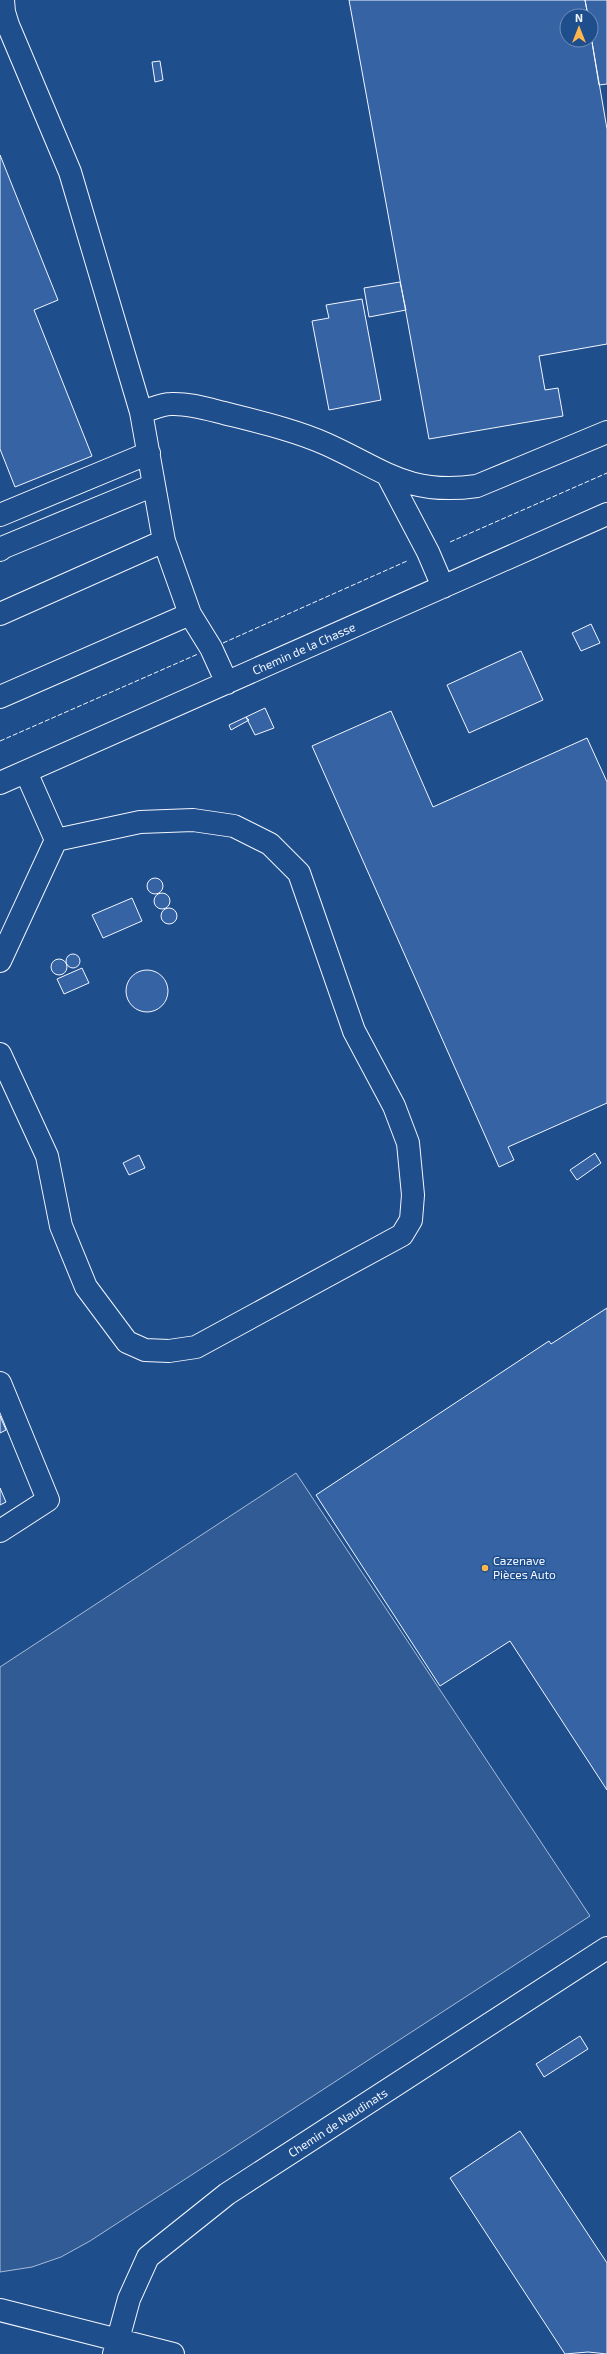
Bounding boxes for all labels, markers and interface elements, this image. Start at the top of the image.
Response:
north arrow [559,8,599,48]
text: N [575,11,583,24]
street label: Chemin de la Chasse [250,619,357,677]
place label: Cazenave Pièces Auto [493,1553,556,1581]
marker: Cazenave Pièces Auto [480,1563,490,1573]
street label: Chemin de Naudinats [285,2085,390,2159]

